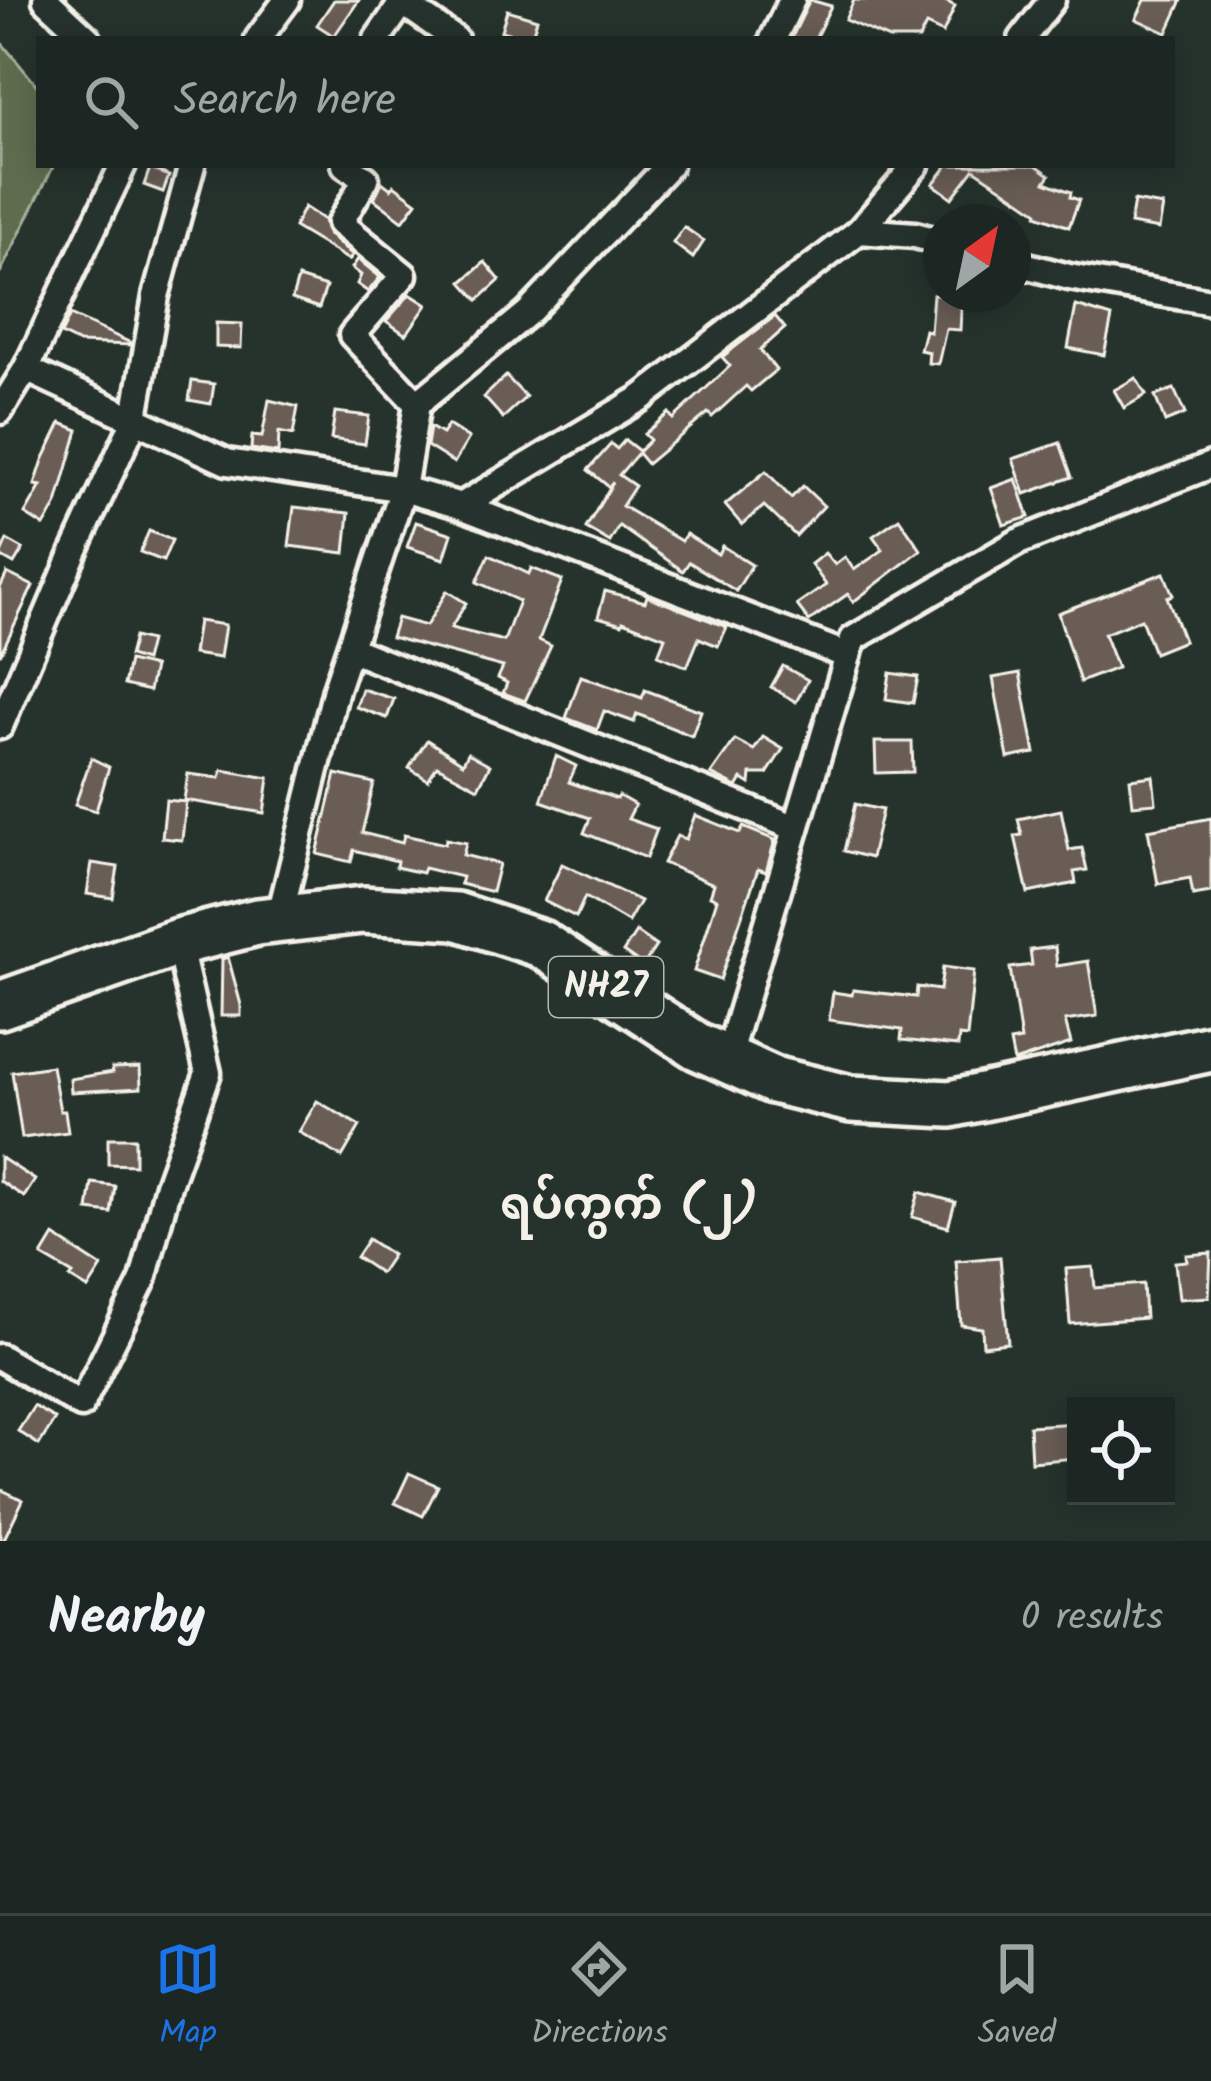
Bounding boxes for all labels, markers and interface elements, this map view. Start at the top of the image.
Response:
search box [36,36,1175,168]
text: Search here [174,66,396,138]
icon: search [78,69,144,135]
north arrow [923,204,1031,312]
road number: NH27 [549,957,663,1017]
district label: ရပ်ကွက် (၂) [500,1171,758,1243]
map controls [1067,1397,1175,1505]
button: locate [1067,1397,1175,1505]
text: Nearby [48,1579,205,1660]
text: 0 results [1021,1588,1163,1650]
tab: Map [155,1936,221,2061]
tab: Directions [531,1936,668,2061]
tab: Saved [978,1936,1056,2061]

